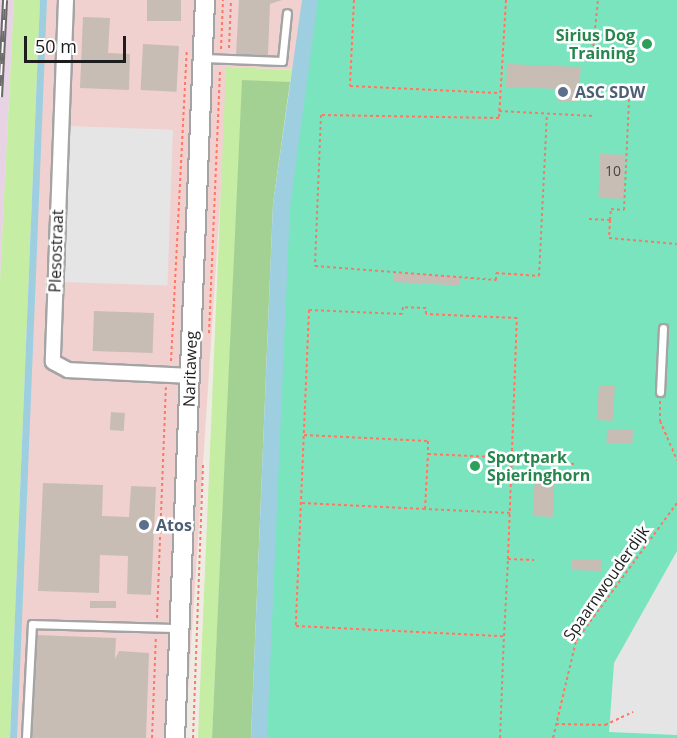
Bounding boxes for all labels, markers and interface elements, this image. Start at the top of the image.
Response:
scale bar [27,24,129,62]
place label: Sirius Dog Training [556,25,635,63]
text: 50 m [35,34,77,58]
marker: Sirius Dog Training [640,37,654,51]
place label: ASC SDW [575,82,645,102]
marker: ASC SDW [556,85,570,99]
house number: 10 [605,163,621,179]
street label: Plesostraat [45,209,67,293]
street label: Naritaweg [179,331,201,407]
place label: Sportpark Spieringhorn [487,447,590,485]
marker: Sportpark Spieringhorn [468,459,482,473]
place label: Atos [156,515,192,535]
marker: Atos [137,518,151,532]
street label: Spaarnwouderdijk [559,522,653,644]

